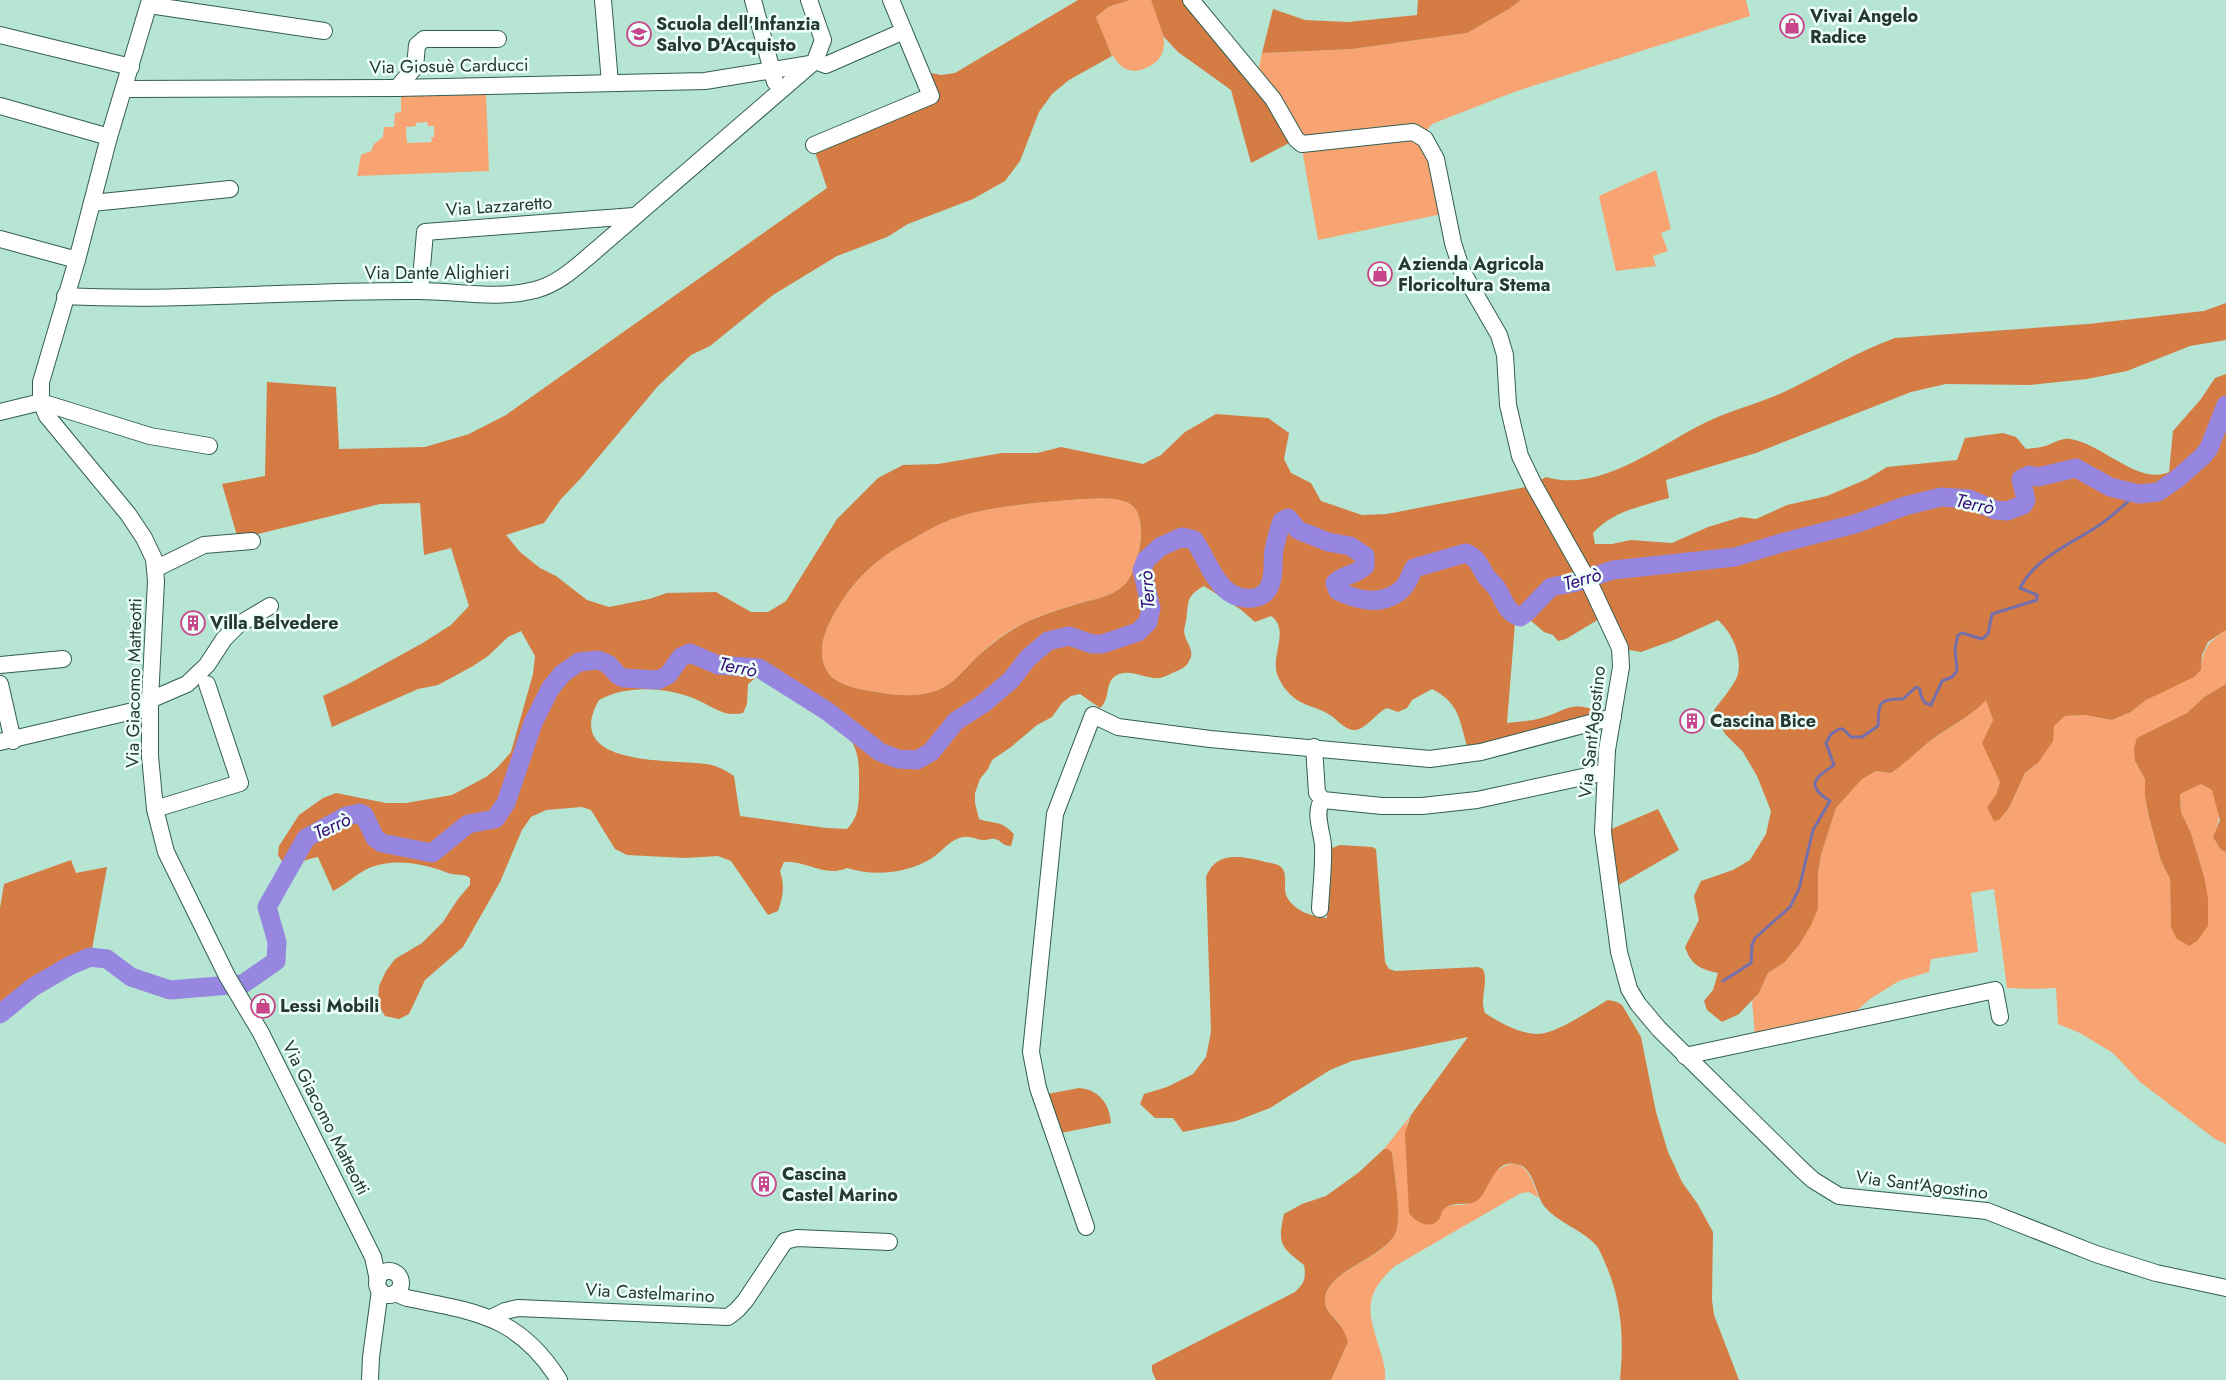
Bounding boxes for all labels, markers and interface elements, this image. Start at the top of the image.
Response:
place label: Vivai Angelo Radice [1809,3,1918,50]
place label: Scuola dell'Infanzia Salvo D'Acquisto [656,11,820,58]
shop icon: Vivai Angelo Radice [1779,13,1805,39]
school or university icon: Scuola dell'Infanzia Salvo D'Acquisto [626,21,652,47]
street label: Via Giosuè Carducci [369,52,529,80]
street label: Via Lazzaretto [445,189,553,223]
place label: Azienda Agricola Floricoltura Stema [1397,251,1551,298]
street label: Via Dante Alighieri [364,260,510,286]
shop icon: Azienda Agricola Floricoltura Stema [1367,261,1393,287]
water label: Terrò [1953,487,1997,521]
water label: Terrò [1560,561,1604,597]
water label: Terrò [1132,570,1162,610]
street label: Via Giacomo Matteotti [120,598,148,768]
building icon: Villa Belvedere [180,610,206,636]
place label: Villa Belvedere [209,610,339,636]
water label: Terrò [716,650,760,684]
street label: Via Sant'Agostino [1572,664,1612,799]
building icon: Cascina Bice [1679,708,1705,734]
place label: Cascina Bice [1710,708,1816,734]
water label: Terrò [309,806,355,846]
shop icon: Lessi Mobili [250,993,276,1019]
place label: Lessi Mobili [280,993,379,1019]
street label: Via Giacomo Matteotti [276,1036,376,1200]
place label: Cascina Castel Marino [782,1161,898,1208]
street label: Via Sant'Agostino [1854,1164,1990,1206]
building icon: Cascina Castel Marino [751,1171,777,1197]
street label: Via Castelmarino [585,1277,715,1309]

